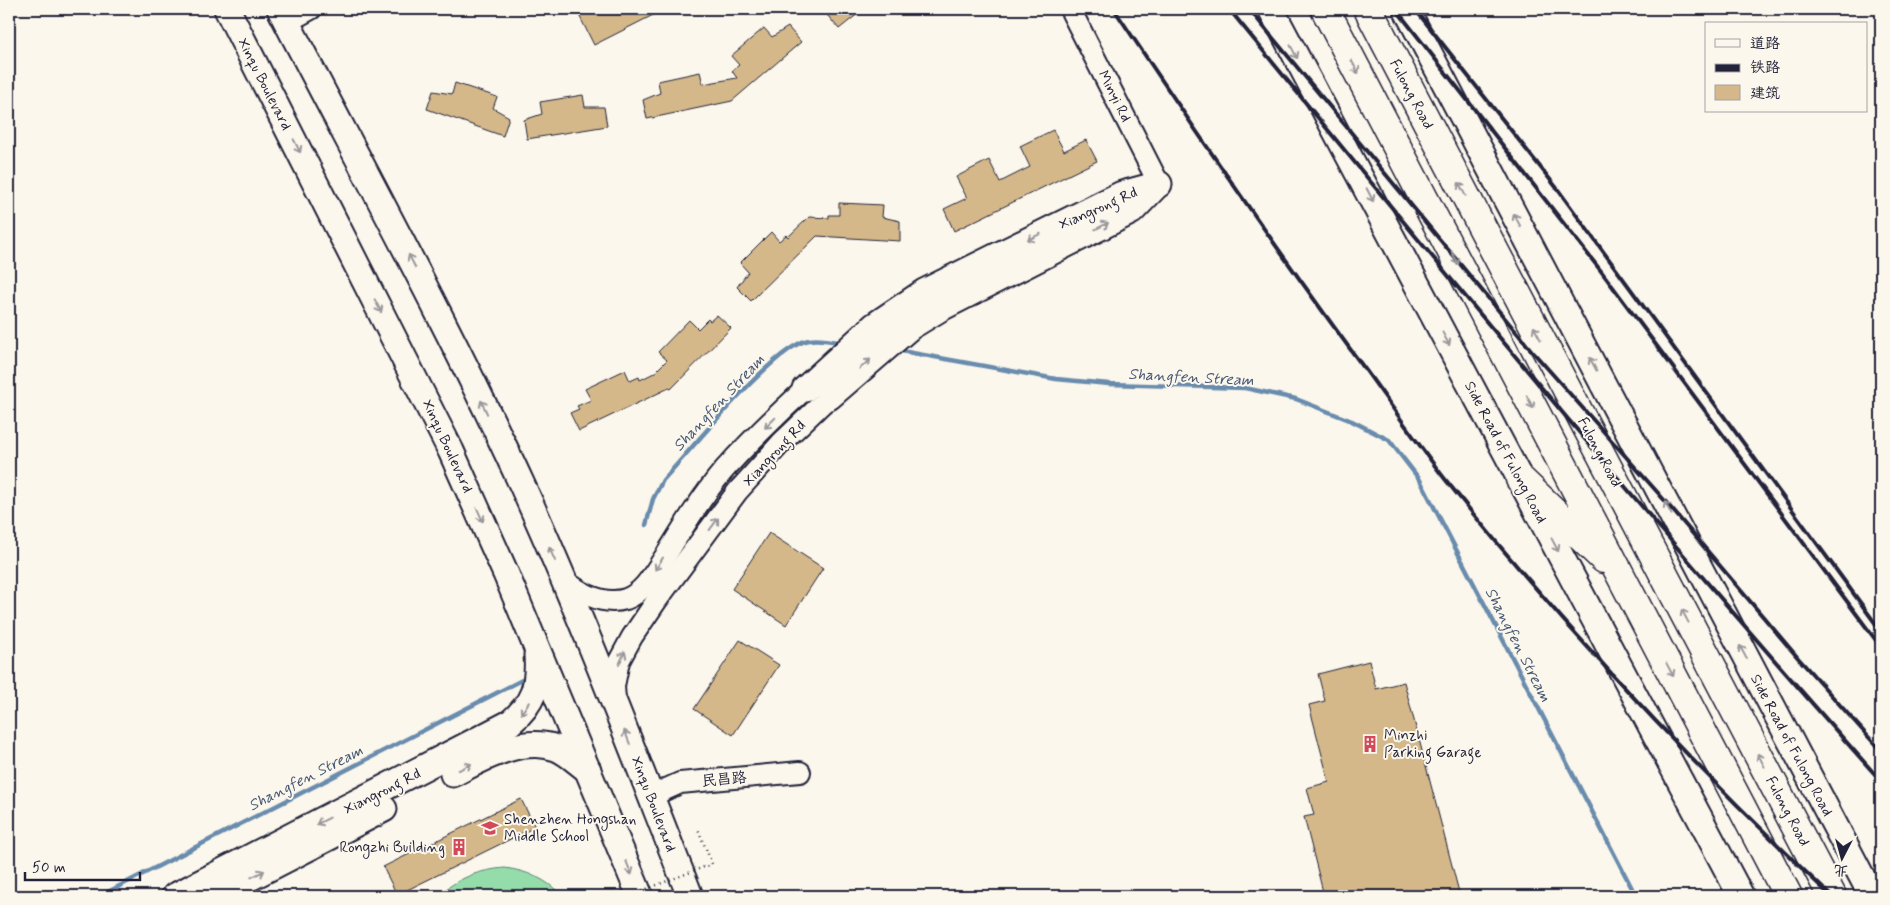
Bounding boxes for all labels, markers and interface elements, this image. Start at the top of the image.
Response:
legend [1705,22,1868,112]
text: 道路 [1750,34,1780,54]
street label: Xinqu Boulevard [232,35,296,134]
one-way arrow [1289,44,1299,59]
street label: Fulong Road [1384,56,1438,133]
text: 铁路 [1750,58,1780,78]
one-way arrow [1350,60,1360,75]
street label: Minyi Rd [1093,67,1136,126]
text: 建筑 [1750,84,1780,104]
one-way arrow [292,138,302,153]
one-way arrow [1457,181,1467,196]
street label: Xiangrong Rd [1056,183,1141,236]
one-way arrow [1365,188,1375,203]
one-way arrow [1512,213,1521,228]
one-way arrow [1094,221,1109,230]
one-way arrow [1027,232,1042,242]
one-way arrow [1451,250,1460,265]
one-way arrow [407,254,416,269]
one-way arrow [374,298,383,313]
one-way arrow [1532,325,1542,340]
one-way arrow [1442,331,1451,346]
water label: Shangfen Stream [669,350,770,456]
one-way arrow [1588,356,1598,371]
one-way arrow [858,359,871,370]
water label: Shangfen Stream [1128,364,1255,391]
street label: Side Road of Fulong Road [1458,378,1551,527]
one-way arrow [1526,394,1535,409]
street label: Xinqu Boulevard [417,396,477,496]
one-way arrow [479,400,489,415]
street label: Fulong Road [1572,414,1626,491]
street label: Xiangrong Rd [739,416,811,492]
one-way arrow [764,417,776,429]
one-way arrow [1663,500,1673,515]
one-way arrow [475,507,485,522]
one-way arrow [709,517,719,531]
one-way arrow [1550,537,1560,551]
one-way arrow [547,547,557,562]
one-way arrow [654,557,664,571]
water label: Shangfen Stream [1480,584,1556,706]
one-way arrow [1680,609,1690,624]
one-way arrow [1738,645,1748,659]
one-way arrow [617,650,627,665]
one-way arrow [1665,663,1675,678]
street label: Side Road of Fulong Road [1747,671,1837,819]
one-way arrow [520,701,530,715]
place label: Minzhi Parking Garage [1384,726,1481,764]
one-way arrow [622,730,632,745]
building icon: Minzhi Parking Garage [1360,734,1380,754]
water label: Shangfen Stream [245,740,367,816]
one-way arrow [1756,753,1765,768]
street label: Xinqu Boulevard [626,754,680,855]
one-way arrow [457,762,472,771]
street label: Xiangrong Rd [341,764,425,821]
street label: 民昌路 [701,768,747,792]
street label: Fulong Road [1762,773,1814,849]
place label: Shenzhen Hongshan Middle School [504,810,636,847]
one-way arrow [316,817,331,826]
school or university icon: Shenzhen Hongshan Middle School [480,818,500,838]
north arrow [1818,832,1868,882]
building icon: Rongzhi Building [449,837,469,857]
place label: Rongzhi Building [339,838,445,859]
scale bar [25,850,140,882]
text: 50 m [32,858,66,878]
one-way arrow [625,860,634,875]
text: 北 [1833,860,1849,880]
one-way arrow [251,869,266,879]

